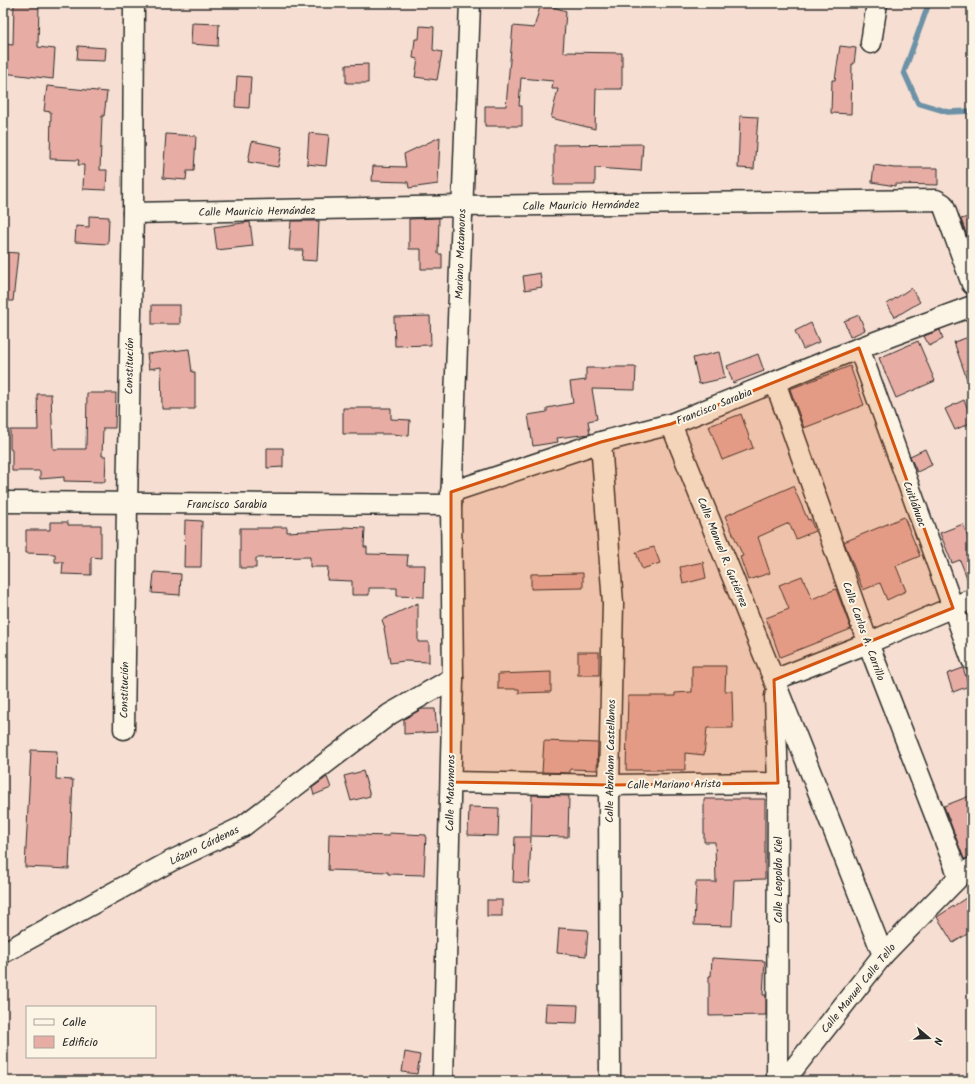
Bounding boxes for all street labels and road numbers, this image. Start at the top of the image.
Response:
street label: Calle Mauricio Hernández [522,196,640,216]
street label: Calle Mauricio Hernández [198,202,316,222]
street label: Mariano Matamoros [450,208,472,300]
street label: Constitución [121,337,139,395]
street label: Francisco Sarabia [674,384,755,430]
street label: Cuitláhuac [897,479,931,530]
street label: Calle Manuel R. Gutiérrez [692,494,753,610]
street label: Francisco Sarabia [187,496,267,514]
street label: Calle Carlos A. Carrillo [837,579,889,683]
street label: Constitución [116,661,134,719]
street label: Calle Abraham Castellanos [601,699,621,823]
street label: Calle Matamoros [441,754,461,832]
street label: Calle Mariano Arista [627,775,721,795]
street label: Lázaro Cárdenas [166,821,243,871]
street label: Calle Leopoldo Kiel [770,836,788,924]
street label: Calle Manuel Calle Tello [817,940,901,1038]

